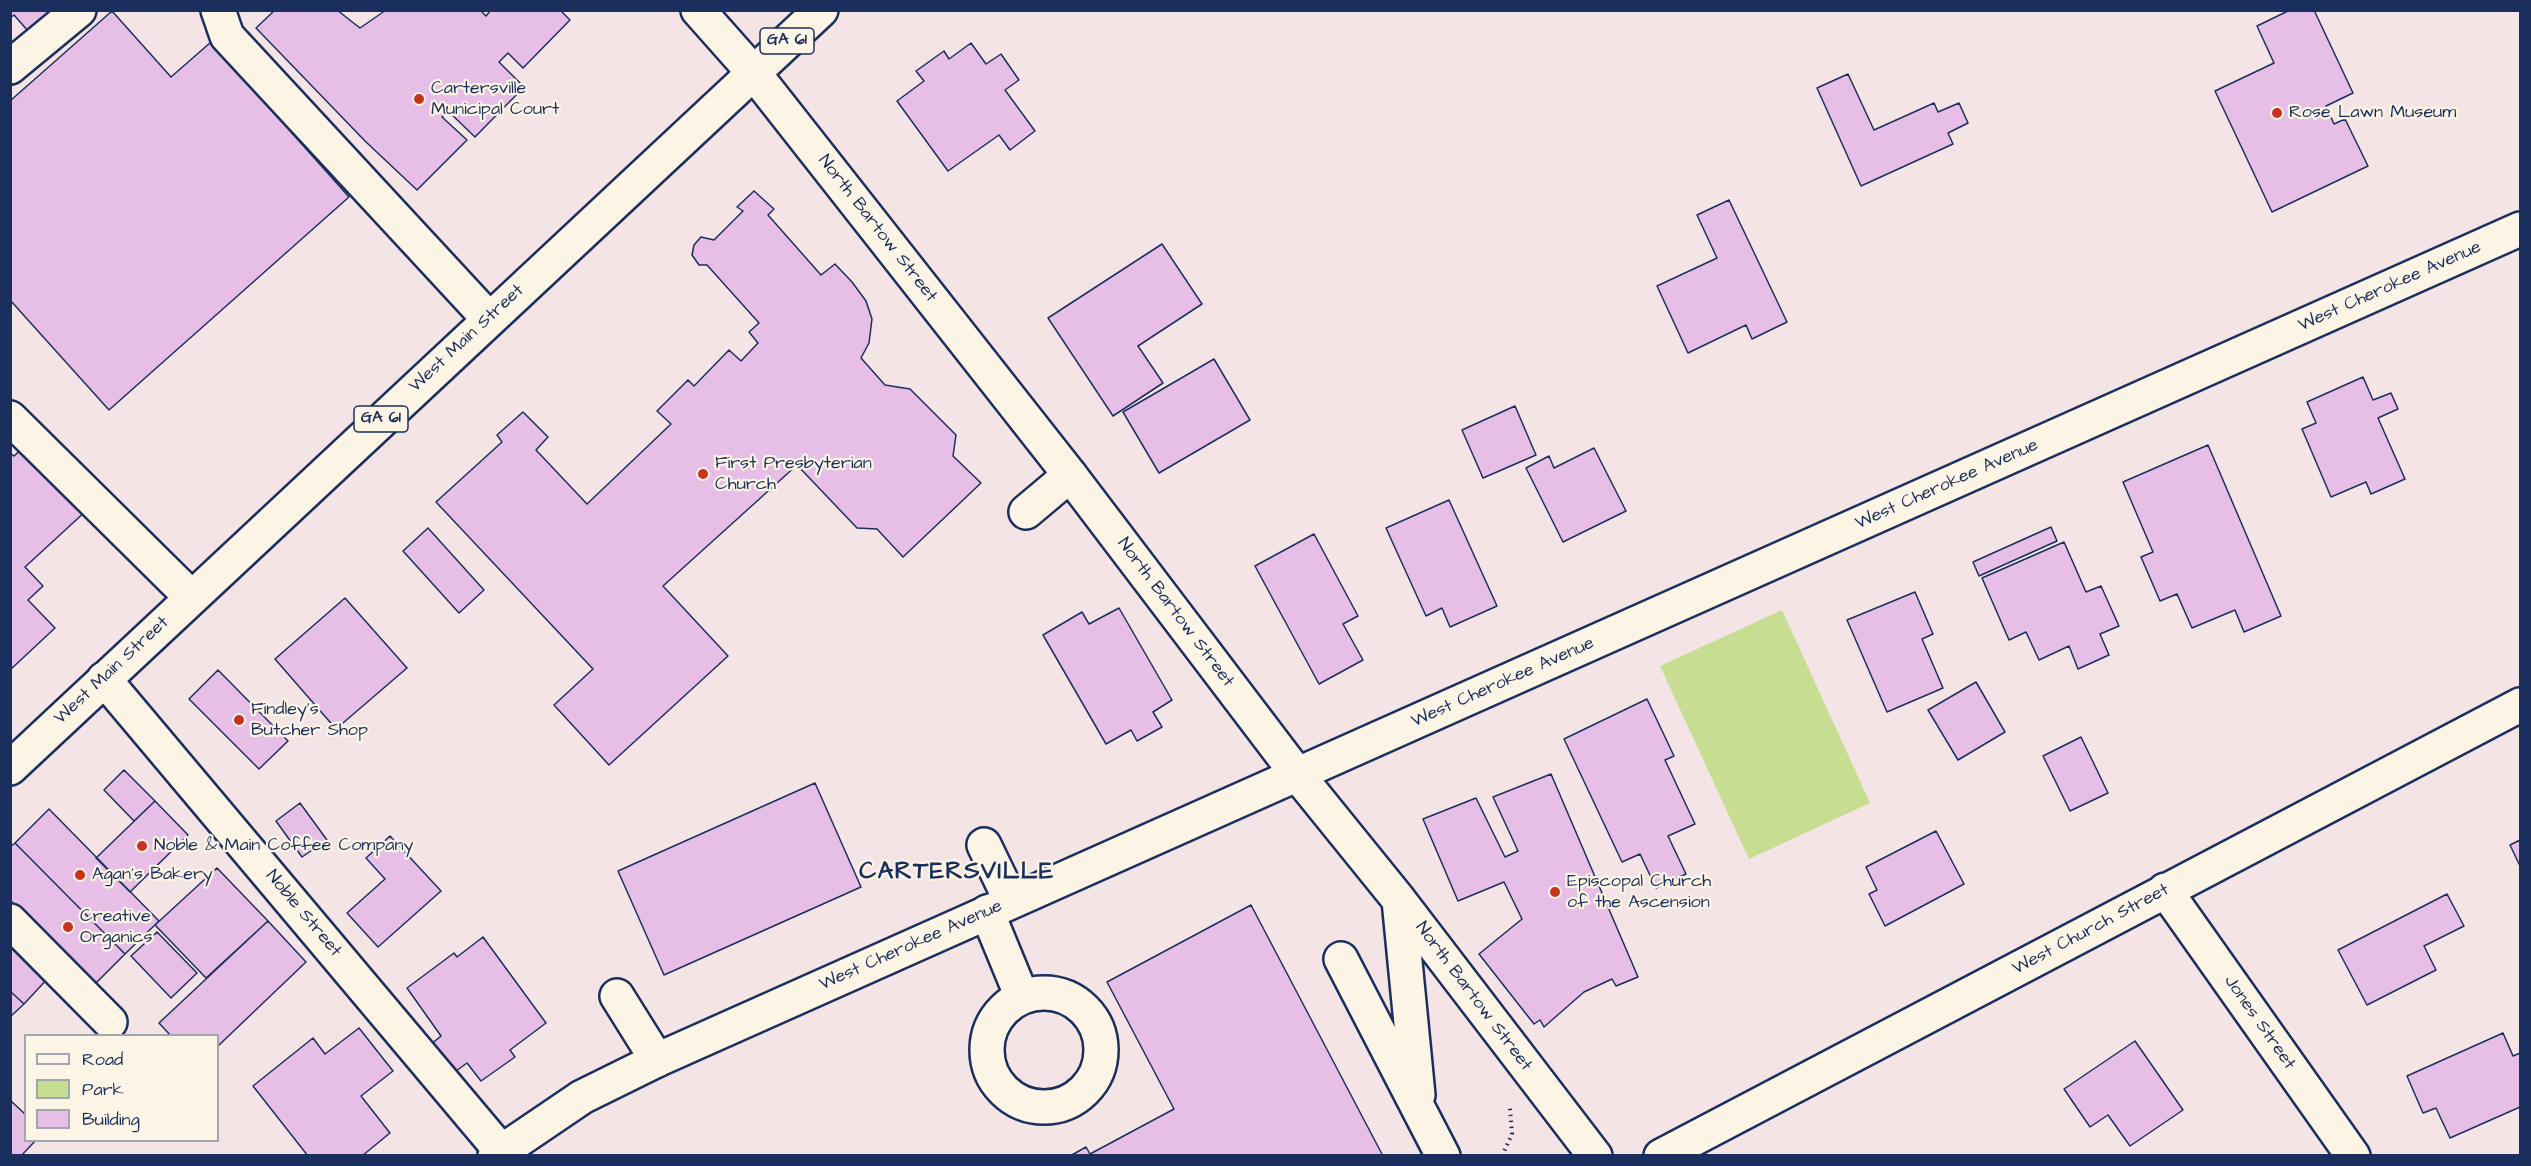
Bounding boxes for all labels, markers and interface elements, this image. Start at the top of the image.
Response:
road number: GA 61 [760,28,814,54]
place label: Cartersville Municipal Court [431,78,559,121]
marker: Cartersville Municipal Court [412,92,426,106]
place label: Rose Lawn Museum [2289,102,2456,124]
marker: Rose Lawn Museum [2270,106,2284,120]
street label: North Bartow Street [813,151,941,307]
street label: West Cherokee Avenue [2295,237,2485,337]
street label: West Main Street [405,280,529,398]
road number: GA 61 [354,406,408,432]
street label: West Cherokee Avenue [1852,435,2042,535]
place label: First Presbyterian Church [715,453,872,496]
marker: First Presbyterian Church [696,467,710,481]
street label: North Bartow Street [1112,534,1238,692]
street label: West Main Street [50,612,174,730]
street label: West Cherokee Avenue [1408,633,1598,733]
place label: Findley's Butcher Shop [251,699,368,742]
marker: Findley's Butcher Shop [232,713,246,727]
place label: Noble & Main Coffee Company [154,835,413,857]
marker: Noble & Main Coffee Company [135,839,149,853]
district label: CARTERSVILLE [859,859,1055,887]
place label: Agan's Bakery [92,864,213,886]
street label: Noble Street [260,866,346,962]
marker: Agan's Bakery [73,868,87,882]
place label: Episcopal Church of the Ascension [1567,871,1711,914]
street label: West Church Street [2009,880,2173,980]
marker: Episcopal Church of the Ascension [1548,885,1562,899]
street label: West Cherokee Avenue [816,896,1006,996]
place label: Creative Organics [80,906,153,948]
street label: North Bartow Street [1410,918,1536,1076]
marker: Creative Organics [61,920,75,934]
street label: Jones Street [2219,972,2299,1074]
legend [24,1034,219,1142]
text: Road [82,1047,123,1072]
text: Park [82,1077,124,1102]
text: Building [82,1107,140,1132]

